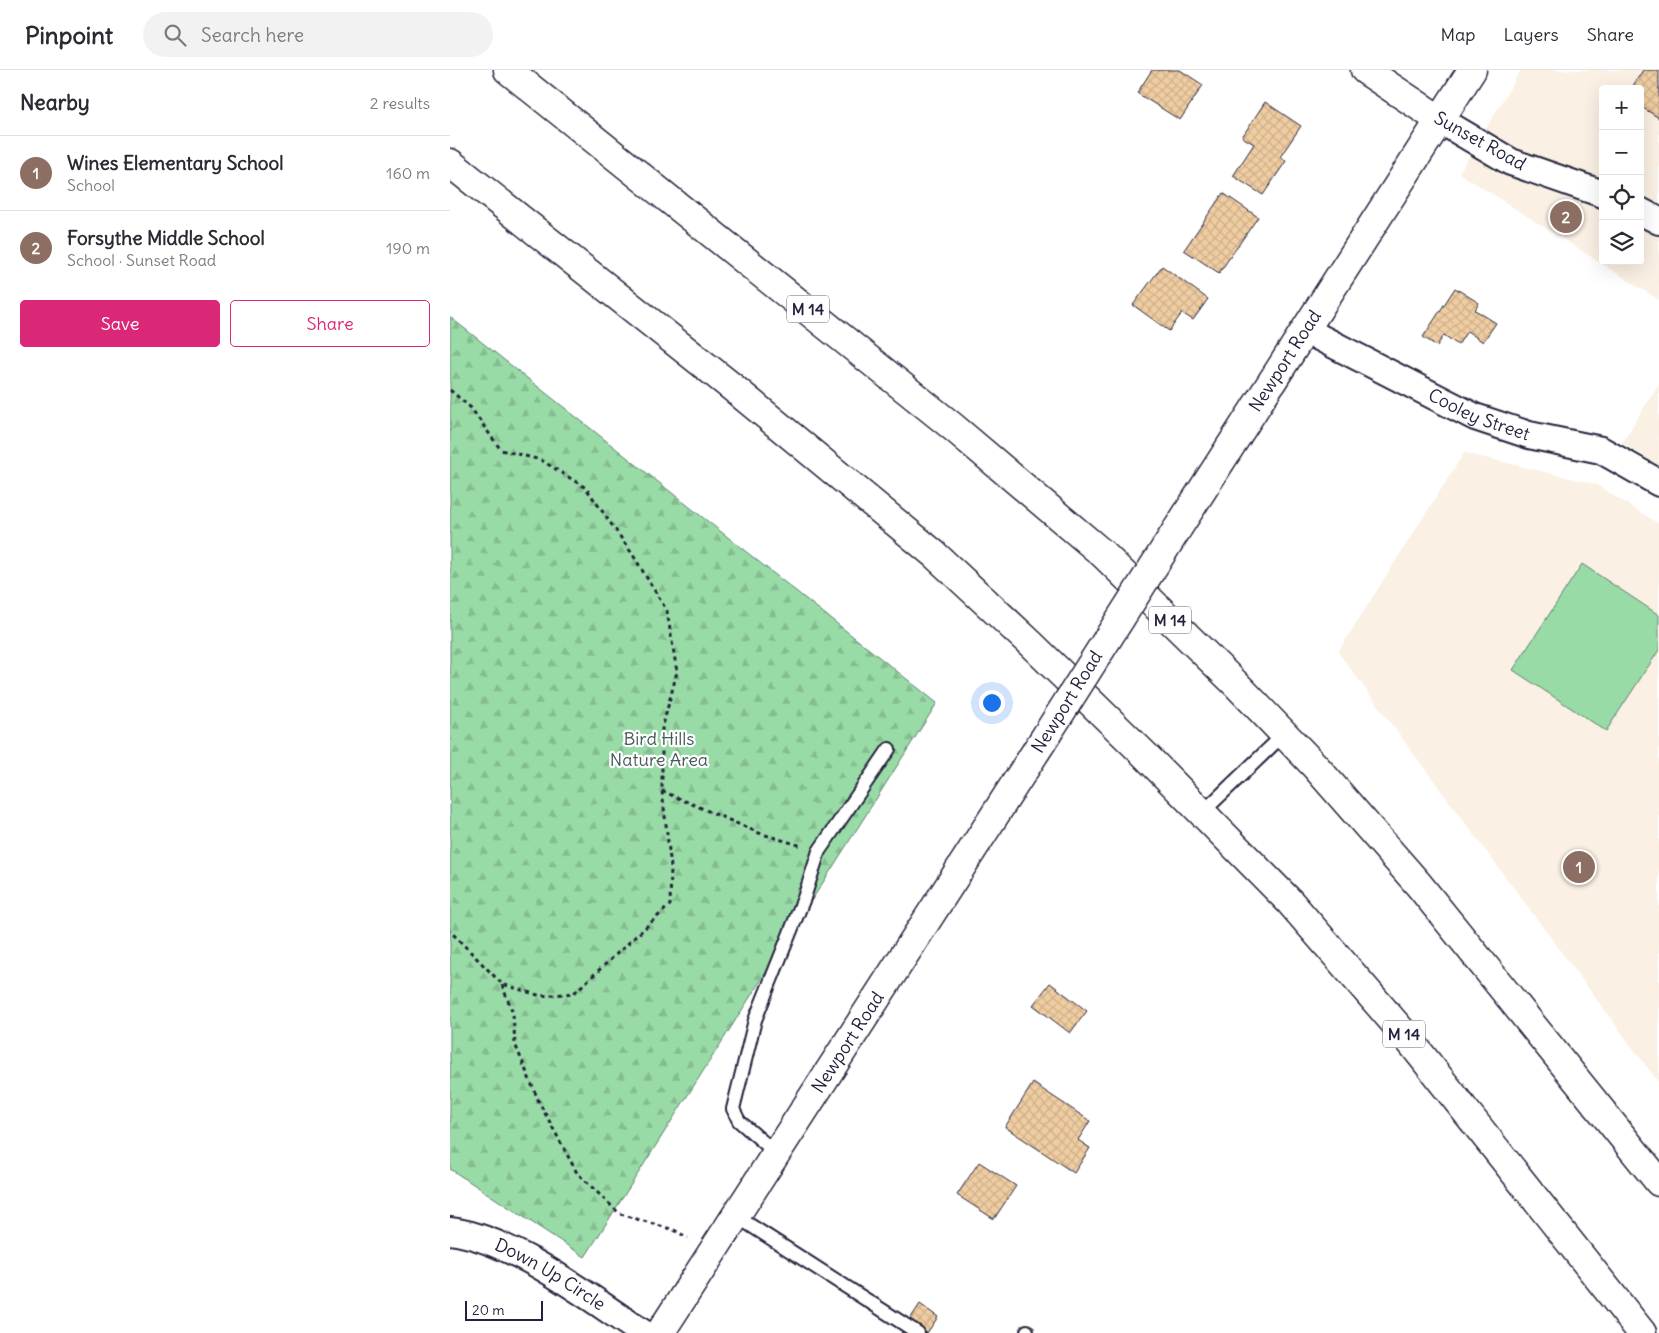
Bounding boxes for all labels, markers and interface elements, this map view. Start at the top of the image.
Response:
search box [143,12,493,57]
text: Pinpoint [25,20,113,50]
icon: search [161,21,189,49]
text: Search here [201,23,304,47]
text: Map [1440,23,1475,46]
text: Layers [1503,23,1559,46]
text: Share [1587,23,1634,46]
map controls [1599,85,1644,265]
button: + [1599,85,1644,130]
text: Nearby [20,89,90,116]
text: 2 results [370,93,430,113]
street label: Sunset Road [1430,106,1531,175]
button: − [1599,130,1644,175]
text: Wines Elementary School [67,151,283,175]
text: 1 [33,163,39,183]
text: 160 m [386,163,430,183]
text: School [67,175,115,195]
button: locate [1599,175,1644,220]
pin: 2 [1550,198,1582,236]
button: layers [1599,220,1644,265]
text: Forsythe Middle School [67,226,265,250]
text: 2 [32,238,40,258]
text: 190 m [386,238,430,258]
text: School · Sunset Road [67,250,216,270]
road number: M 14 [787,295,829,322]
button: Save [20,300,220,347]
button: Share [230,300,430,347]
street label: Newport Road [1244,305,1326,416]
street label: Cooley Street [1424,383,1533,446]
road number: M 14 [1149,606,1191,634]
street label: Newport Road [1026,646,1107,757]
your location [979,690,1005,716]
park label: Bird Hills Nature Area [610,727,708,771]
pin: 1 [1563,848,1595,886]
street label: Newport Road [806,987,889,1097]
road number: M 14 [1383,1021,1425,1048]
street label: Down Up Circle [491,1233,610,1315]
scale bar [465,1298,542,1321]
text: 20 m [472,1301,505,1319]

